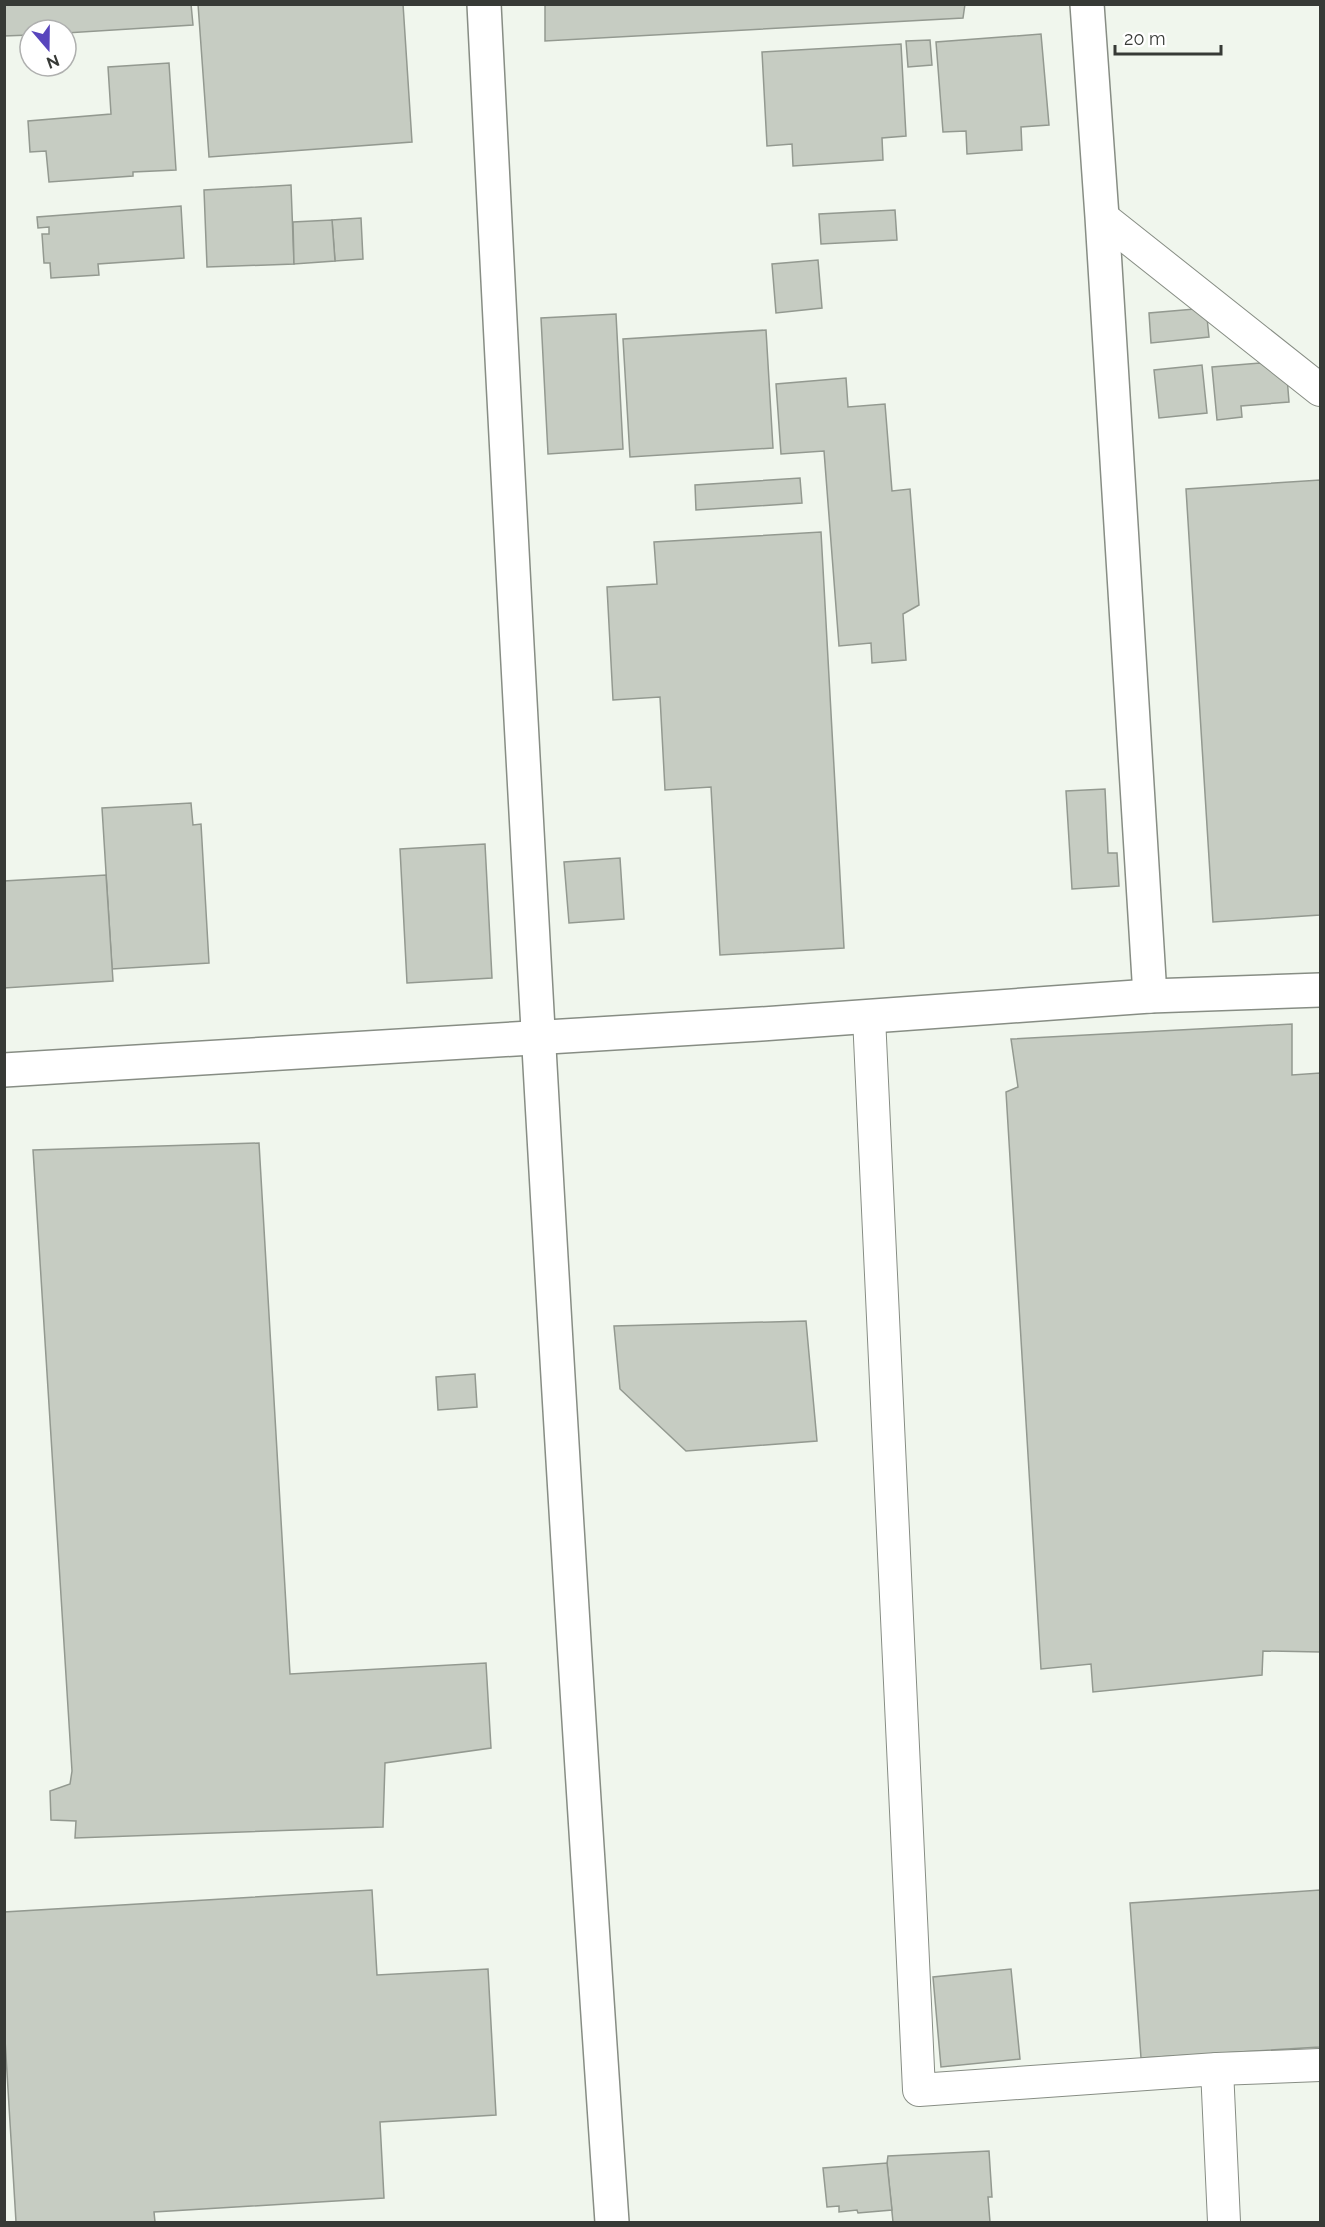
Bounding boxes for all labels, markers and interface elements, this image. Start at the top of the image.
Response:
north arrow [18,18,78,78]
scale bar [1115,18,1222,56]
text: 20 m [1124,28,1166,49]
text: N [44,51,62,73]

